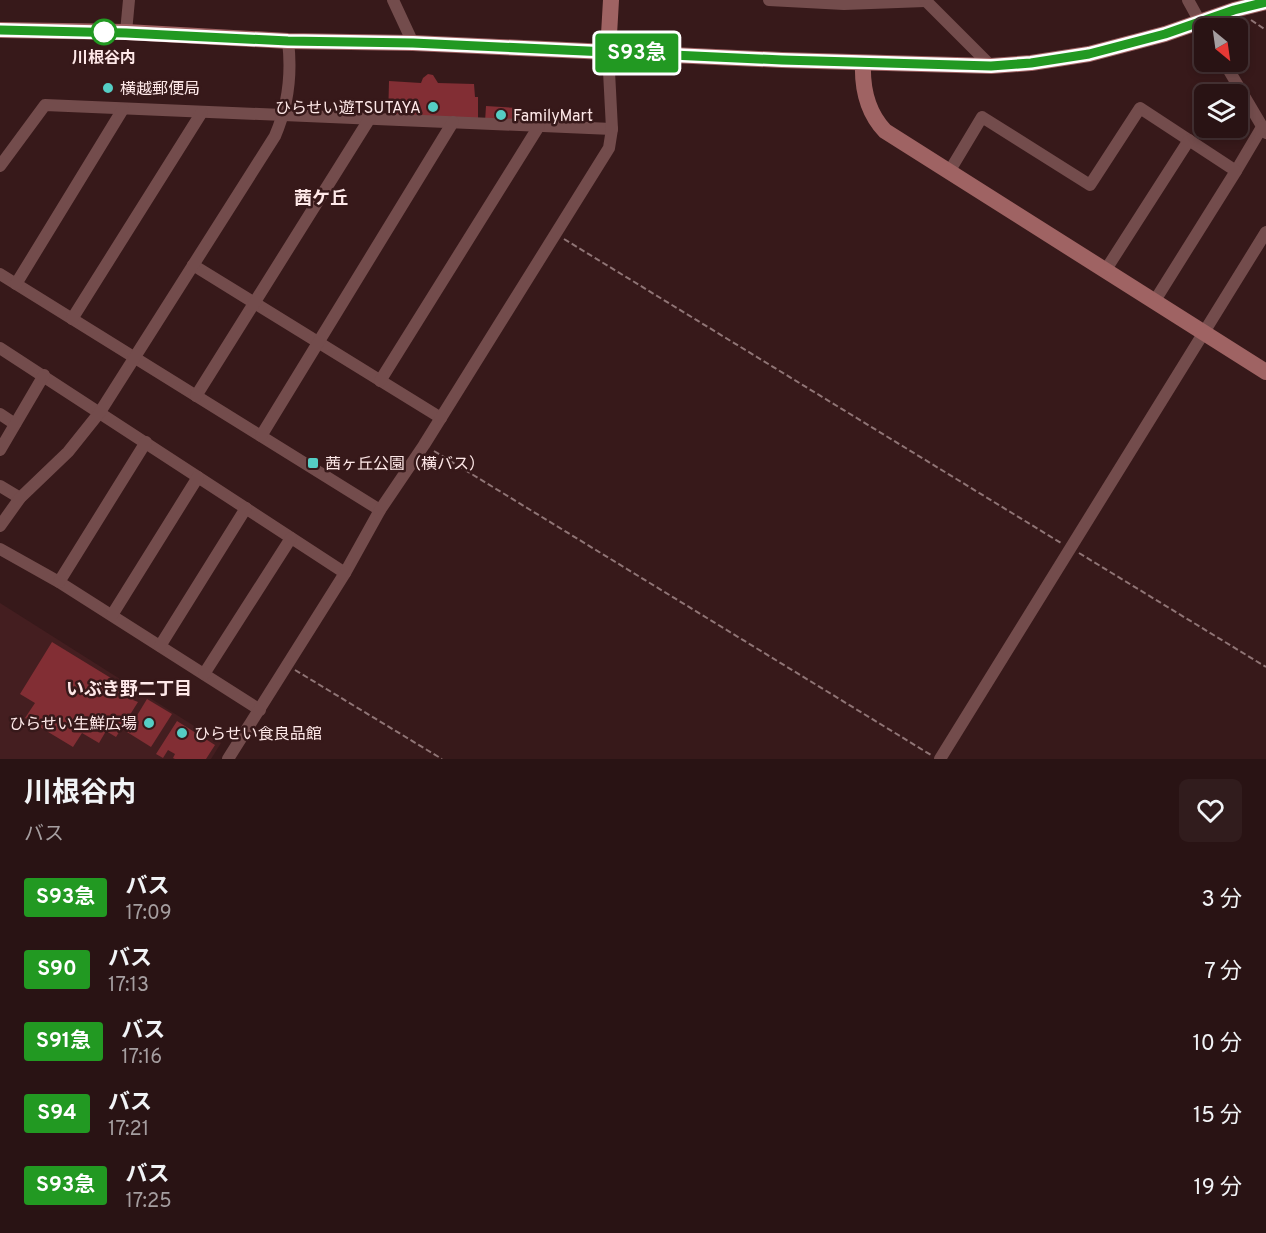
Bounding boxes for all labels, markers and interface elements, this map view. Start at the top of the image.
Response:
north arrow [1194,18,1248,72]
map controls [1194,18,1248,138]
marker: 川根谷内 [91,19,117,45]
line badge: S93急 [595,34,679,72]
text: S93急 [607,40,667,67]
place label: 川根谷内 [72,49,136,69]
place label: 横越郵便局 [120,80,200,100]
marker: 横越郵便局 [101,81,115,95]
button: layers [1194,84,1248,138]
place label: ひらせい遊TSUTAYA [275,99,421,119]
marker: ひらせい遊TSUTAYA [426,100,440,114]
place label: FamilyMart [513,107,593,127]
marker: FamilyMart [494,108,508,122]
district label: 茜ケ丘 [294,188,348,211]
place label: 茜ヶ丘公園（横バス） [325,455,485,475]
marker: 茜ヶ丘公園（横バス） [306,456,320,470]
district label: いぶき野二丁目 [66,679,192,702]
place label: ひらせい生鮮広場 [9,715,137,735]
marker: ひらせい生鮮広場 [142,716,156,730]
place label: ひらせい食良品館 [194,725,322,745]
marker: ひらせい食良品館 [175,726,189,740]
text: 川根谷内 [24,776,136,812]
button: heart [1179,779,1242,842]
text: バス [24,822,64,848]
text: バス [125,874,169,901]
text: S93急 [36,884,95,911]
text: 3 分 [1202,887,1242,914]
text: 17:09 [125,901,172,927]
text: バス [108,946,152,973]
text: S90 [37,956,77,983]
text: 7 分 [1204,959,1242,986]
text: 17:13 [108,973,149,999]
text: バス [121,1018,165,1045]
text: S91急 [36,1028,91,1055]
text: 10 分 [1193,1031,1242,1058]
text: 17:16 [121,1045,162,1071]
text: バス [108,1090,152,1117]
text: S94 [37,1100,77,1127]
text: 15 分 [1193,1103,1242,1130]
text: 17:21 [108,1117,149,1143]
text: バス [125,1162,169,1189]
text: S93急 [36,1172,95,1199]
text: 19 分 [1193,1175,1242,1202]
text: 17:25 [125,1189,172,1215]

